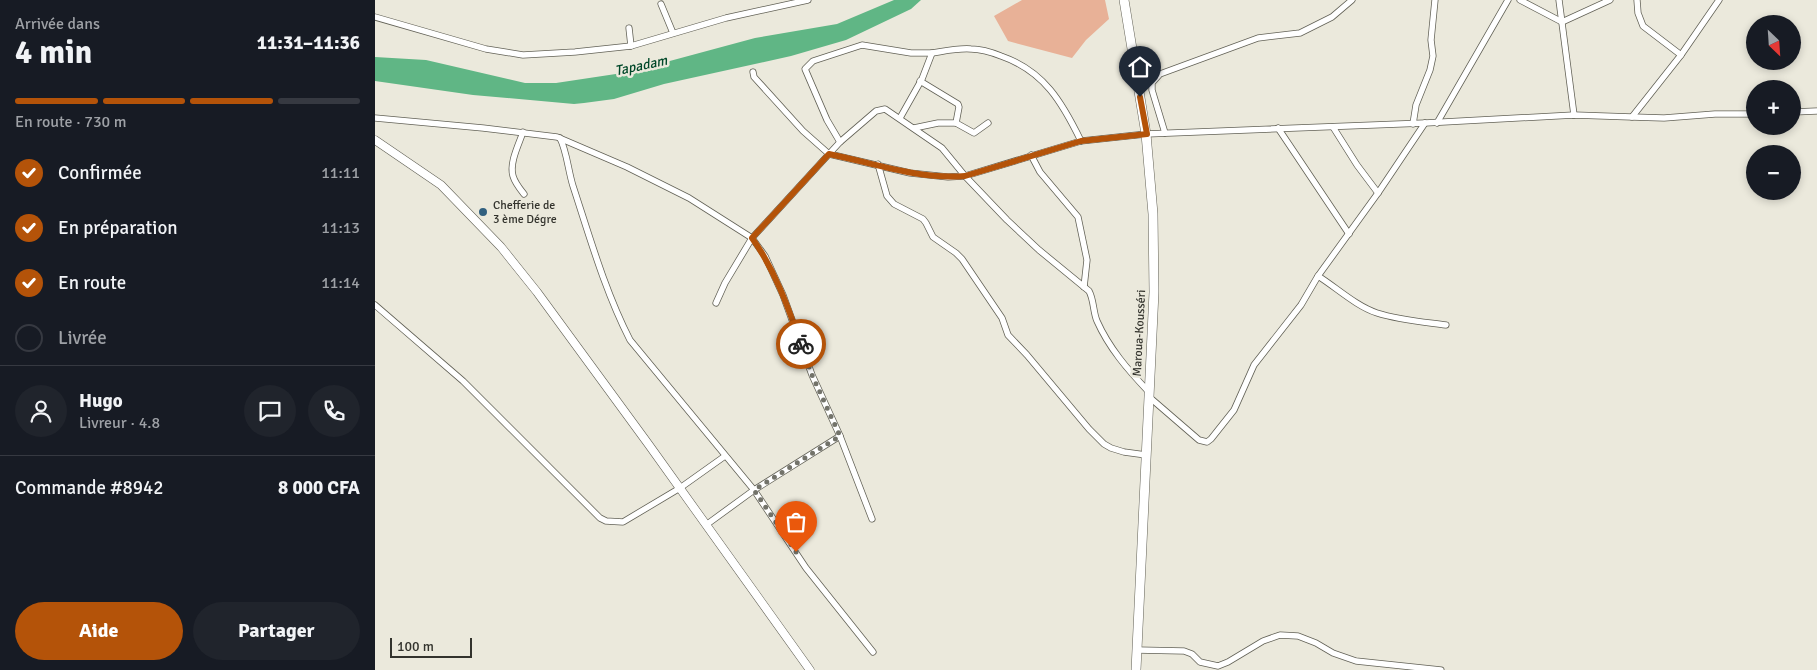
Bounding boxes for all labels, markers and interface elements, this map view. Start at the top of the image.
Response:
text: Arrivée dans [15,14,100,34]
north arrow [1746,15,1801,70]
map controls [1746,15,1801,200]
text: 11:31–11:36 [257,31,360,55]
text: 4 min [15,33,92,72]
pin [1119,46,1161,97]
water label: Tapadam [613,51,670,79]
icon: home [1126,53,1154,81]
button: + [1746,80,1801,135]
text: En route · 730 m [15,112,127,132]
button: − [1746,145,1801,200]
icon: check [15,159,43,187]
text: Confirmée [58,161,142,185]
text: 11:11 [321,163,360,183]
place label: Chefferie de 3 ème Dégre [493,198,557,227]
marker: Chefferie de 3 ème Dégre [477,206,489,218]
icon: check [15,214,43,242]
text: En préparation [58,216,178,240]
text: 11:13 [321,218,360,238]
icon: check [15,269,43,297]
text: En route [58,271,126,295]
text: 11:14 [321,273,360,293]
street label: Maroua-Kousséri [1130,289,1149,377]
courier [776,319,826,369]
text: Livrée [58,326,107,350]
icon: bike [787,330,815,358]
button: person [15,385,67,437]
button: chat [244,385,296,437]
button: phone [308,385,360,437]
text: Hugo [79,389,123,413]
text: Livreur · 4.8 [79,413,160,433]
text: Commande #8942 [15,476,164,500]
text: 8 000 CFA [278,476,360,500]
pin [775,501,817,552]
icon: bag [782,508,810,536]
button: Aide [15,602,183,660]
button: Partager [193,602,360,660]
scale bar [390,635,473,658]
text: 100 m [397,638,434,655]

